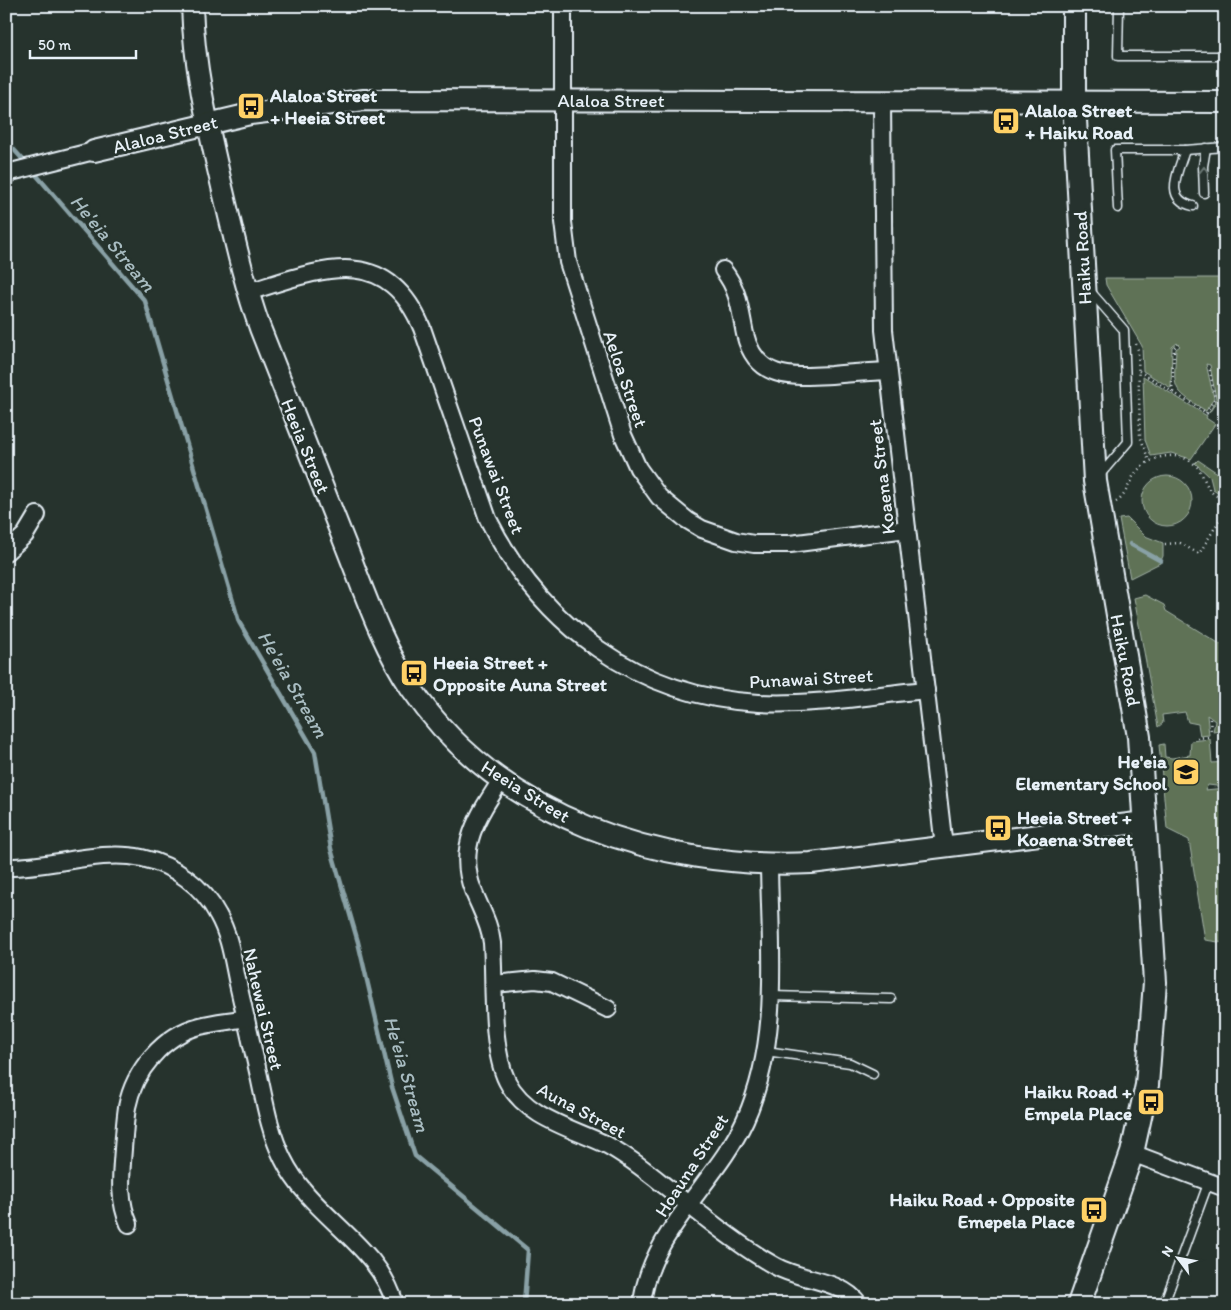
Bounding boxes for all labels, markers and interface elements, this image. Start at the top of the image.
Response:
scale bar [30,28,136,60]
text: 50 m [38,36,71,54]
place label: Alaloa Street + Heeia Street [269,84,385,129]
street label: Alaloa Street [557,89,665,112]
bus stop icon: Alaloa Street + Heeia Street [236,91,266,121]
place label: Alaloa Street + Haiku Road [1024,99,1134,144]
bus stop icon: Alaloa Street + Haiku Road [991,106,1021,136]
street label: Alaloa Street [110,110,220,159]
one-way arrow [1199,166,1209,174]
water label: He'eia Stream [65,189,161,297]
street label: Haiku Road [1069,211,1096,305]
street label: Aeloa Street [598,328,653,431]
street label: Heeia Street [276,395,335,497]
street label: Punawai Street [464,413,529,537]
street label: Koaena Street [863,418,900,536]
street label: Haiku Road [1105,612,1146,708]
water label: He'eia Stream [253,626,333,742]
place label: Heeia Street + Opposite Auna Street [433,651,608,696]
bus stop icon: Heeia Street + Opposite Auna Street [399,658,429,688]
street label: Punawai Street [748,664,874,693]
place label: He'eia Elementary School [1015,750,1168,795]
street label: Heeia Street [477,755,574,828]
school or university icon: He'eia Elementary School [1171,757,1201,787]
place label: Heeia Street + Koaena Street [1017,806,1133,851]
bus stop icon: Heeia Street + Koaena Street [983,813,1013,843]
street label: Nahewai Street [238,946,289,1072]
water label: He'eia Stream [379,1013,435,1135]
street label: Auna Street [533,1077,630,1143]
place label: Haiku Road + Empela Place [1024,1080,1132,1125]
bus stop icon: Haiku Road + Empela Place [1136,1087,1166,1117]
street label: Hoauna Street [650,1109,733,1221]
place label: Haiku Road + Opposite Emepela Place [889,1188,1075,1233]
bus stop icon: Haiku Road + Opposite Emepela Place [1079,1195,1109,1225]
north arrow [1154,1232,1204,1282]
text: N [1158,1243,1177,1260]

